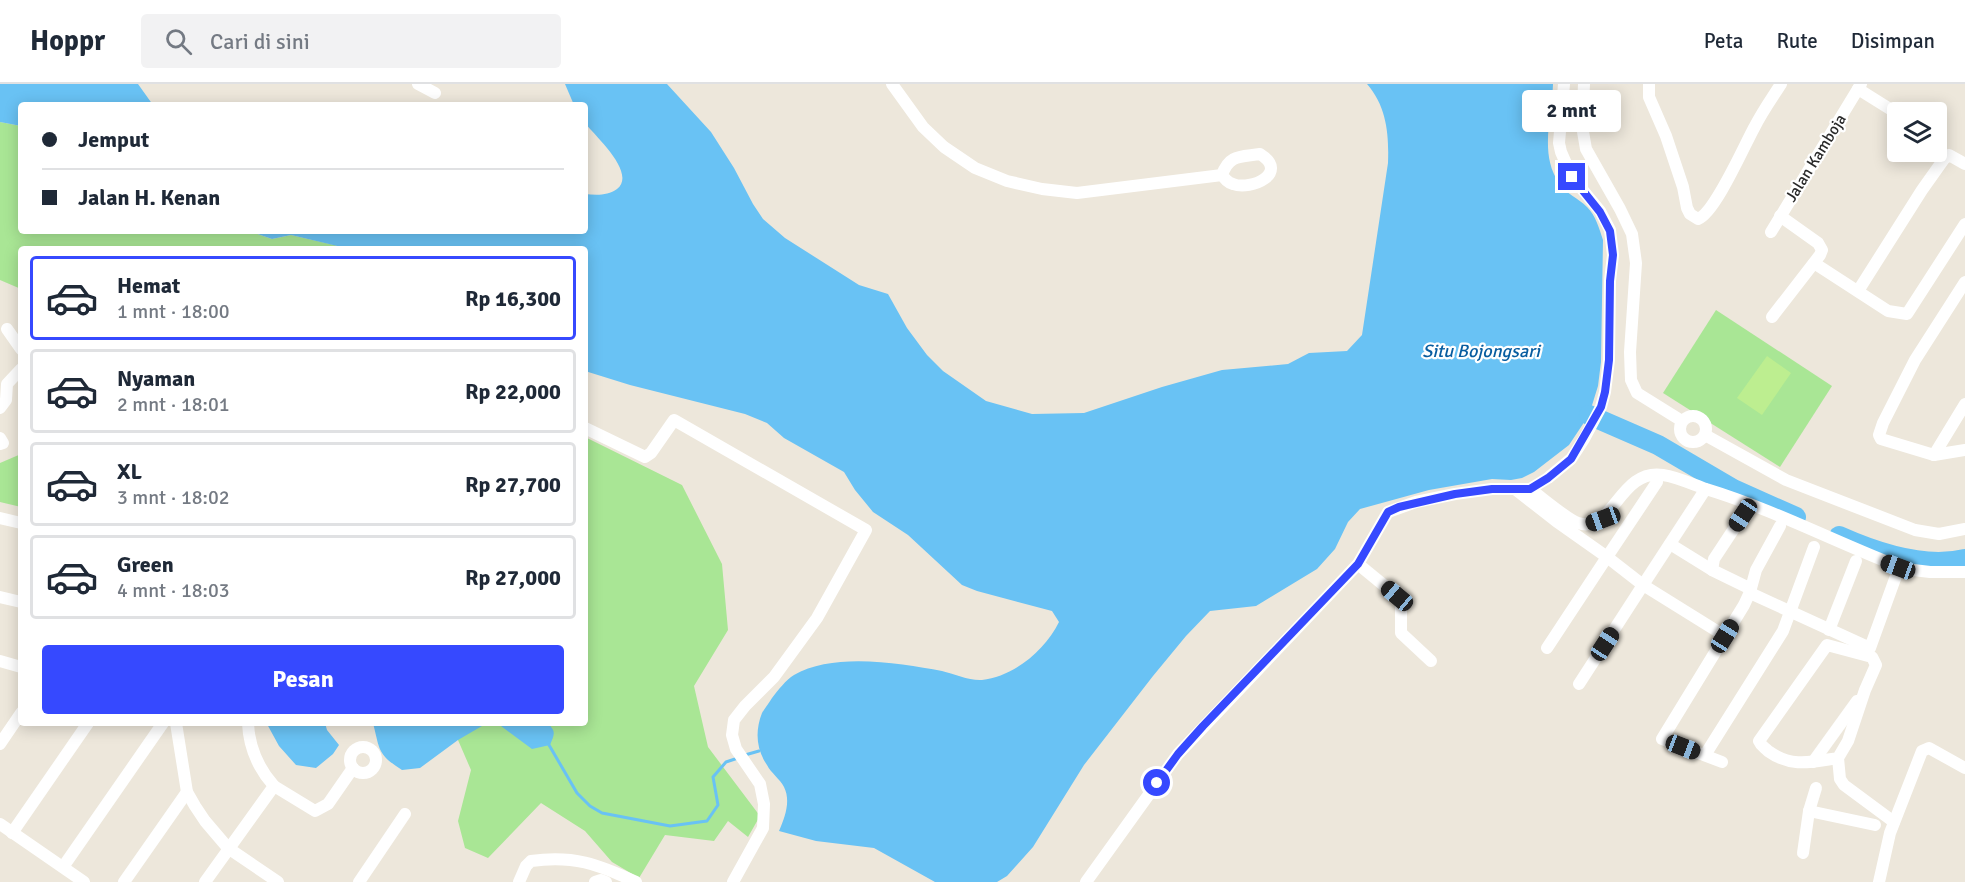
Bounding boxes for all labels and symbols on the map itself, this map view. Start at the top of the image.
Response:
callout: 2 mnt [1522,90,1622,132]
street label: Jalan Kamboja [1781,110,1851,206]
route end [1558,163,1585,190]
water label: Situ Bojongsari [1422,340,1542,362]
car [1725,495,1761,535]
car [1583,504,1623,534]
car [1878,552,1918,582]
car [1377,578,1417,614]
car [1708,616,1742,656]
car [1588,624,1622,664]
car [1663,732,1703,762]
route start [1143,769,1170,796]

